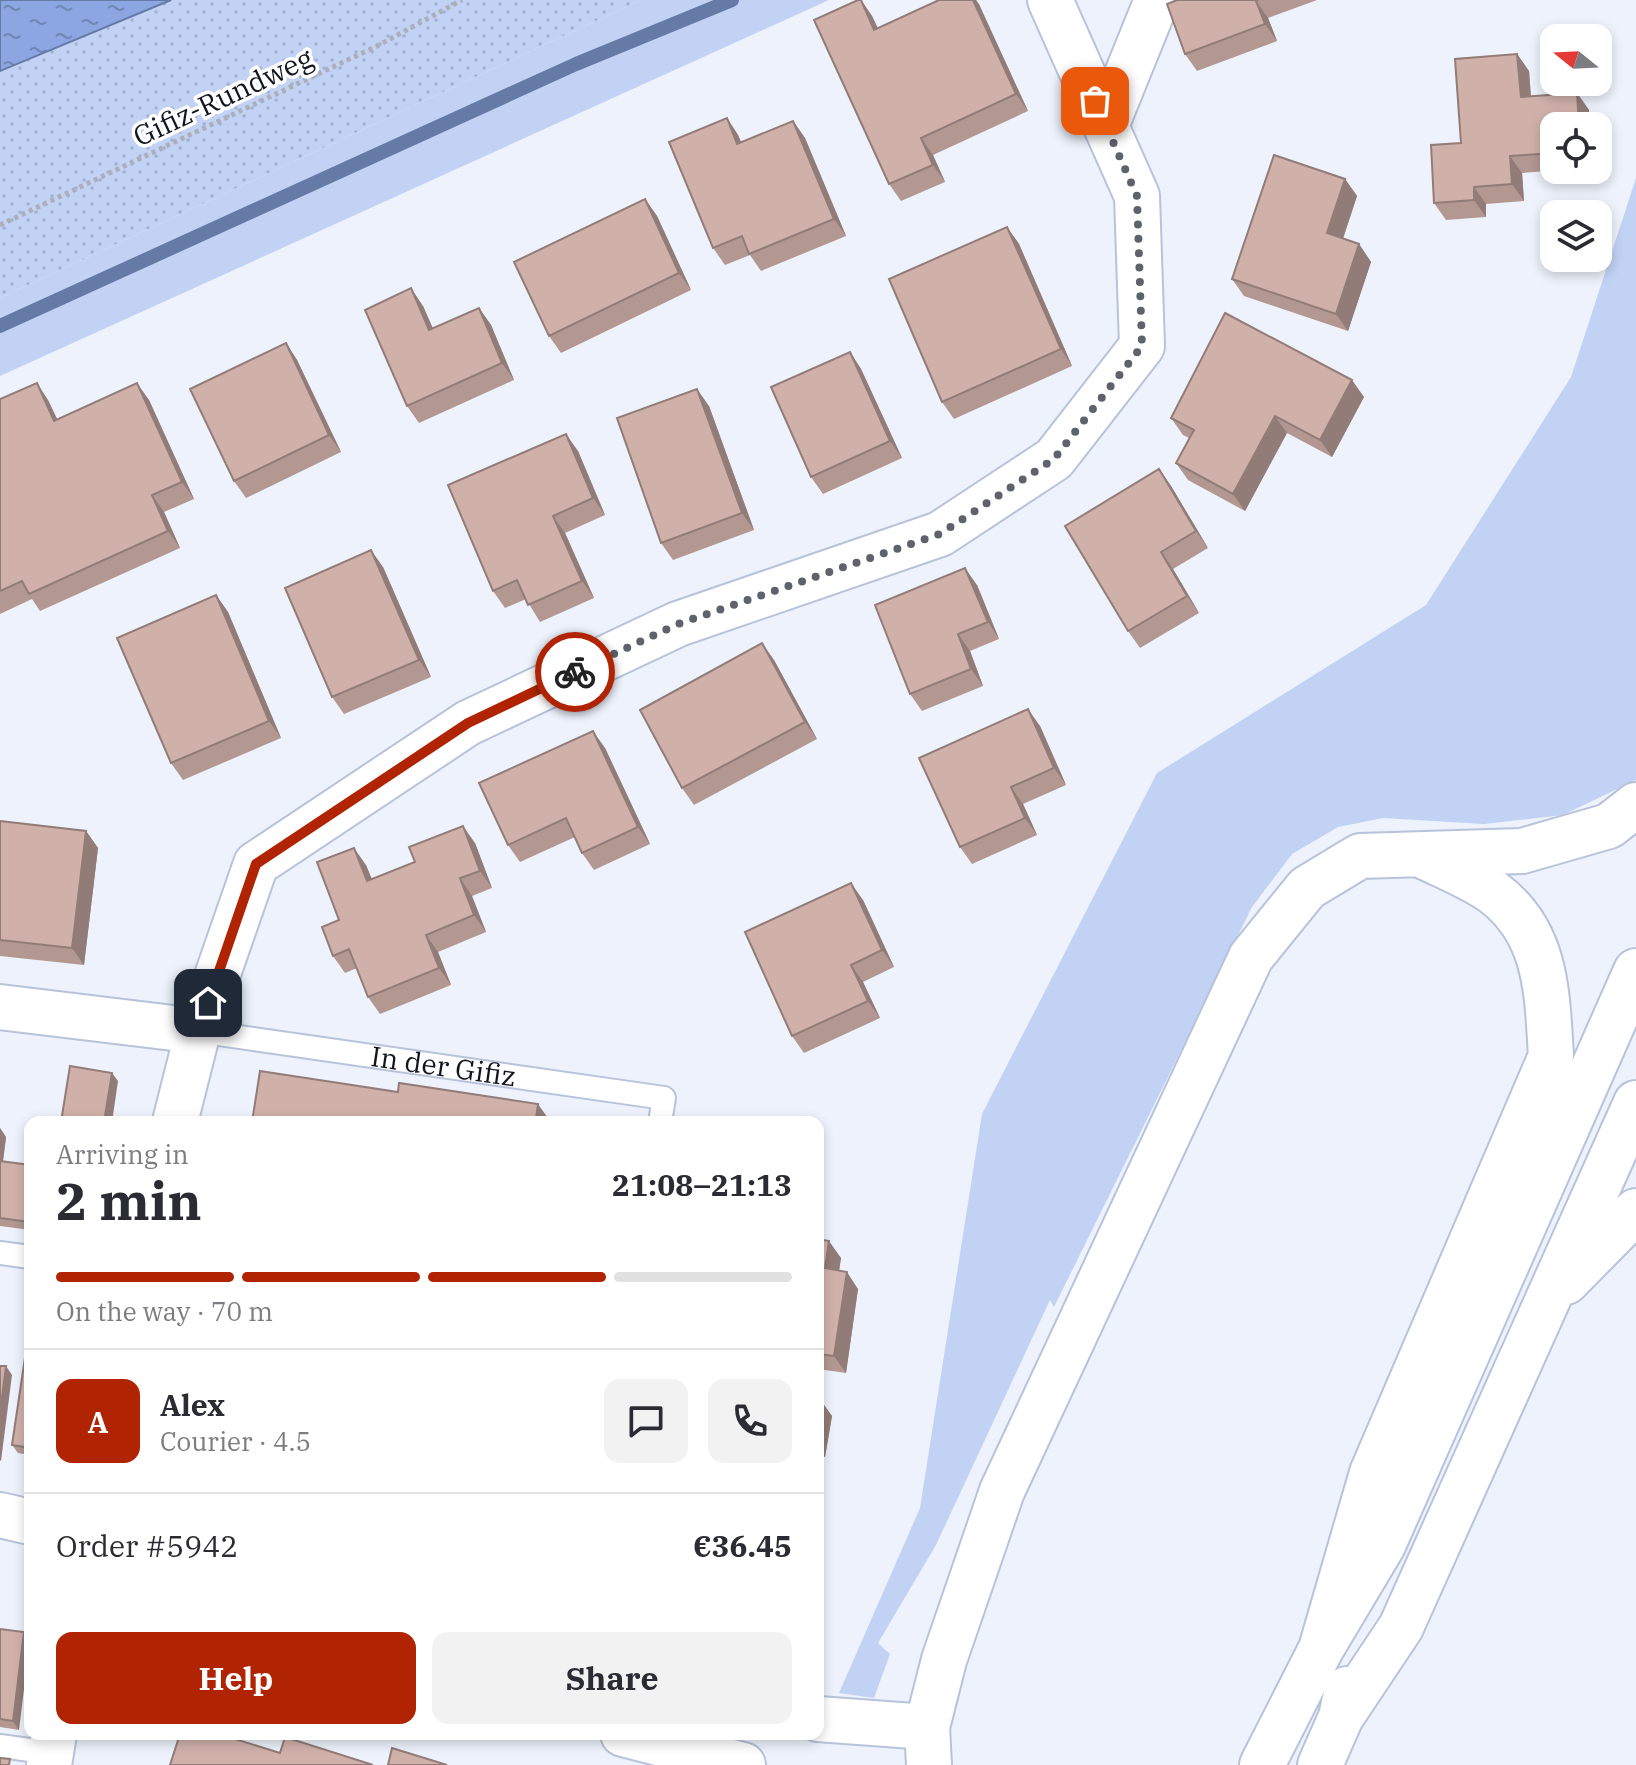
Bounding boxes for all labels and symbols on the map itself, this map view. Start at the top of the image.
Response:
north arrow [1540,24,1612,96]
street label: Gifiz-Rundweg [127,39,319,154]
pin [1061,67,1129,135]
courier [535,632,615,712]
pin [174,969,242,1037]
street label: In der Gifiz [369,1037,518,1095]

